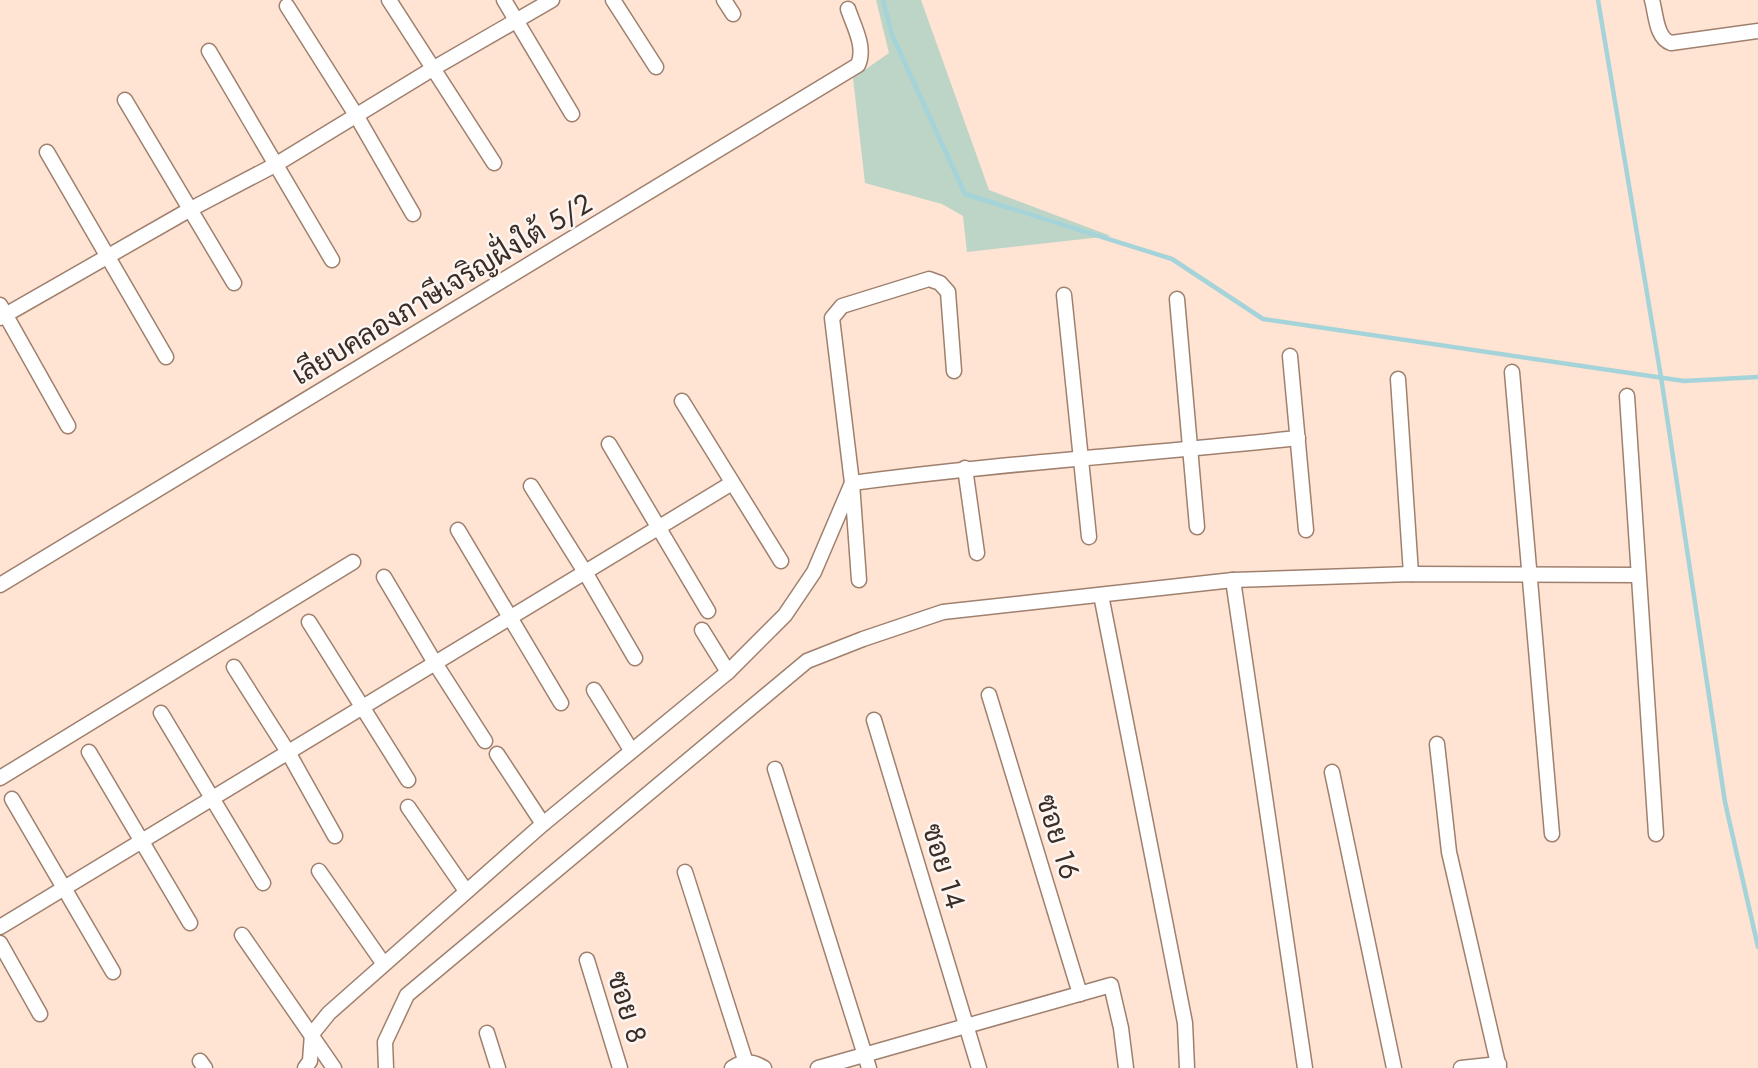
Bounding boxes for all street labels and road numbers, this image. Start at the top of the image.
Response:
street label: เลียบคลองภาษีเจริญฝั่งใต้ 5/2 [282,180,600,395]
street label: ซอย 16 [1026,789,1090,885]
street label: ซอย 14 [912,818,976,914]
street label: ซอย 8 [597,966,657,1048]

